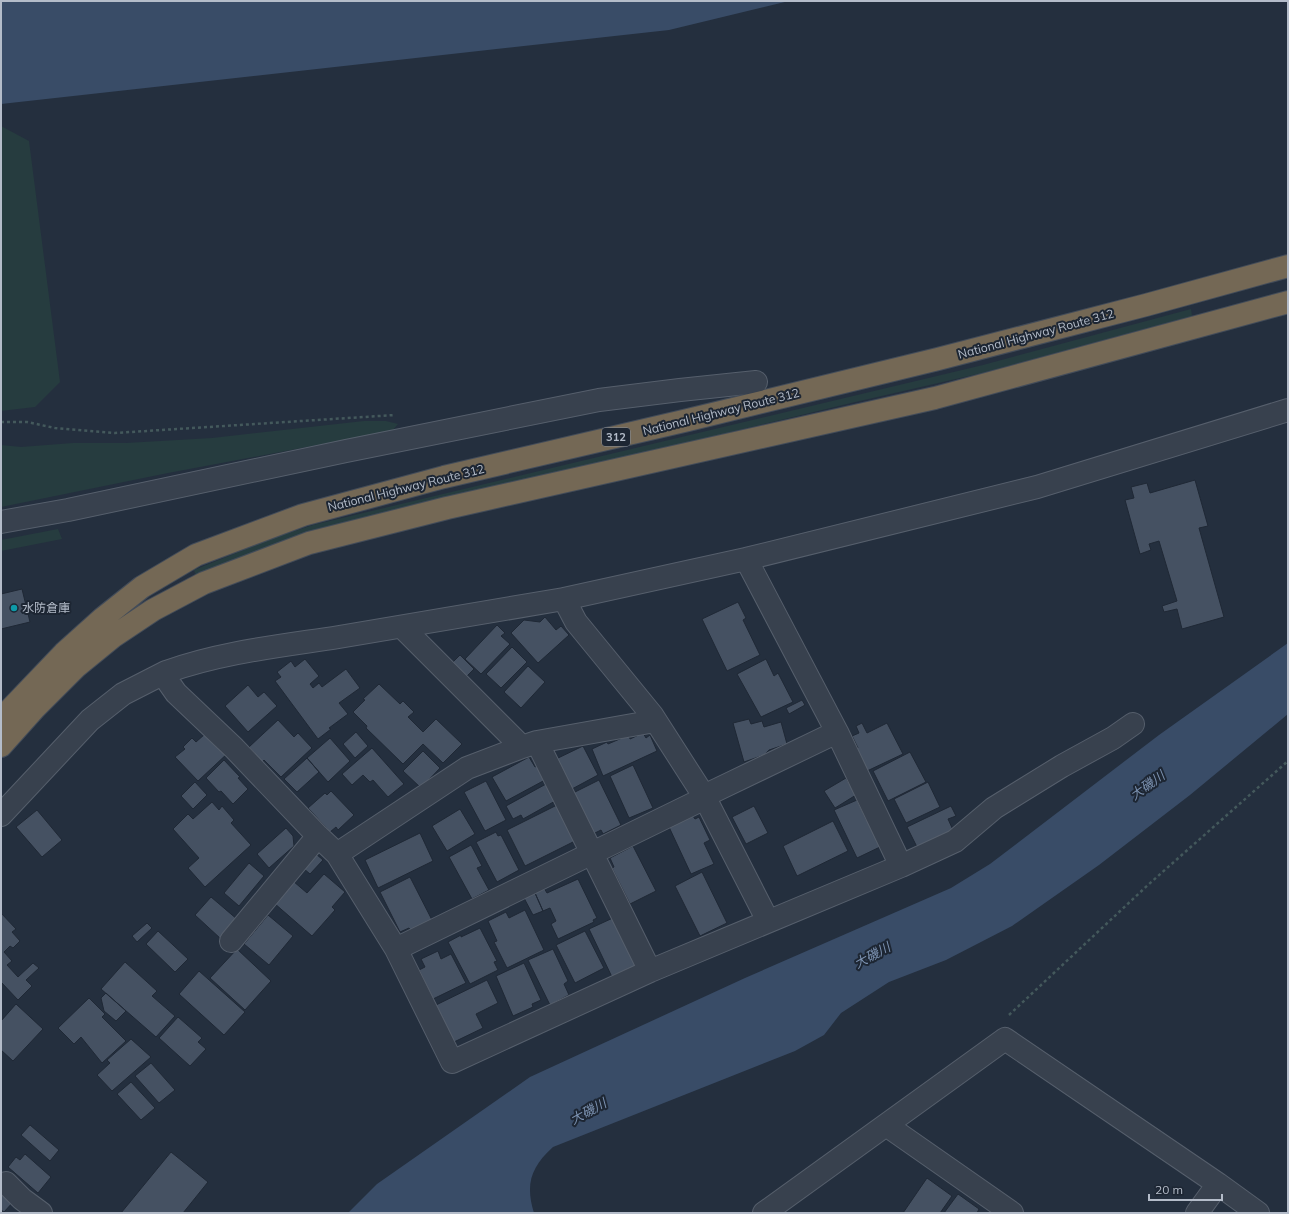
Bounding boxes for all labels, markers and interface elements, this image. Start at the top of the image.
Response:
street label: National Highway Route 312 [956,305,1116,362]
street label: National Highway Route 312 [641,385,801,438]
road number: 312 [602,428,630,446]
street label: National Highway Route 312 [326,461,486,514]
place label: 水防倉庫 [22,600,70,615]
marker: 水防倉庫 [9,603,19,613]
water label: 大磯川 [1127,766,1169,803]
water label: 大磯川 [851,938,895,971]
water label: 大磯川 [567,1094,611,1127]
scale bar [1149,1176,1222,1202]
text: 20 m [1155,1182,1183,1197]

